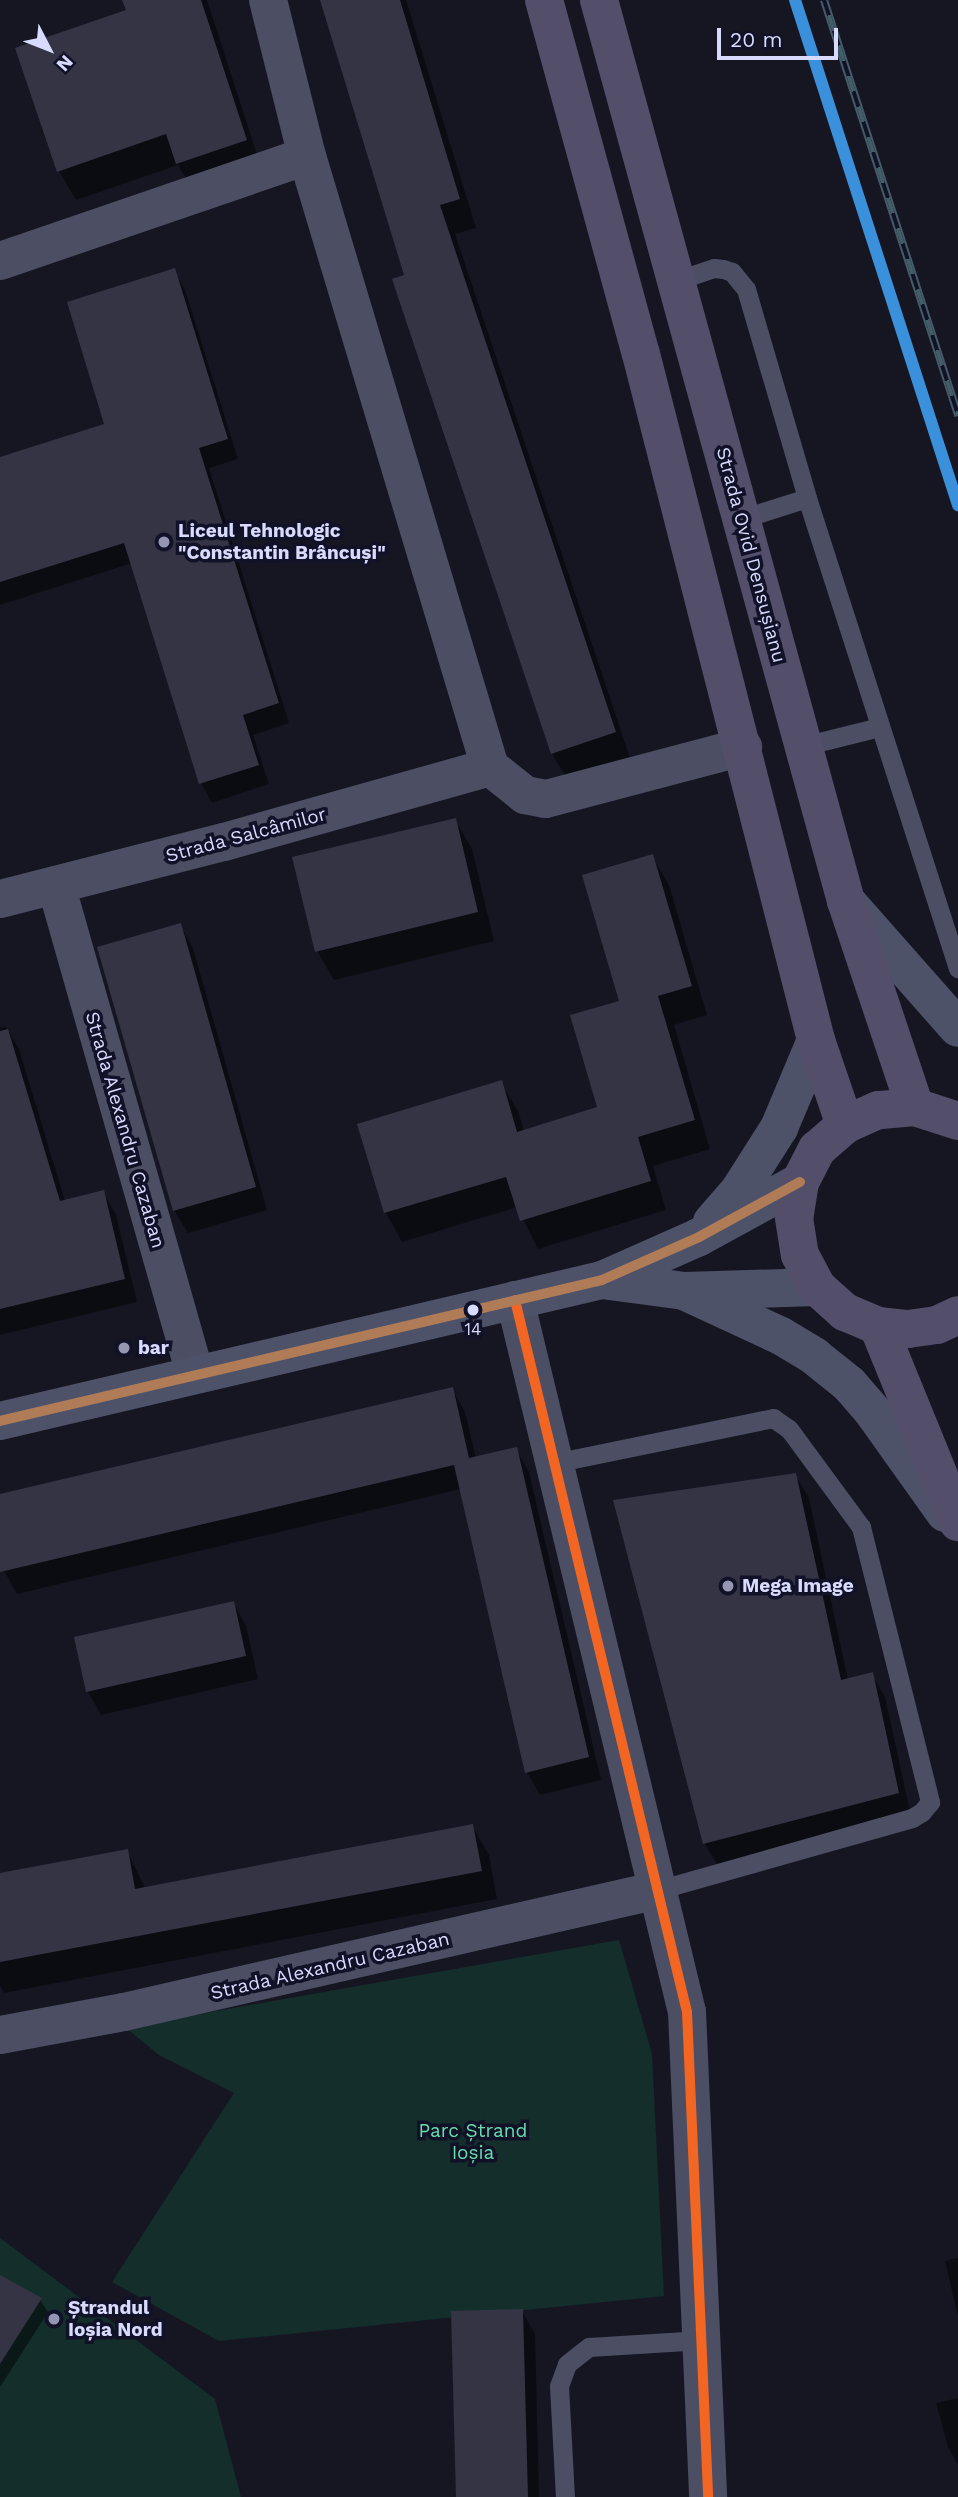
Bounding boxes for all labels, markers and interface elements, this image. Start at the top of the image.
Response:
north arrow [14,14,84,84]
scale bar [720,14,841,58]
text: 20 m [730,27,782,52]
text: N [52,50,78,76]
street label: Strada Ovid Densușianu [711,445,791,665]
place label: Liceul Tehnologic "Constantin Brâncuși" [178,520,386,564]
marker: Liceul Tehnologic "Constantin Brâncuși" [156,534,172,550]
street label: Strada Salcâmilor [163,803,329,867]
street label: Strada Alexandru Cazaban [80,1009,170,1251]
marker: 14 [466,1303,480,1317]
place label: 14 [464,1320,482,1340]
place label: bar [138,1337,169,1359]
marker: bar [116,1340,132,1356]
place label: Mega Image [742,1575,854,1597]
marker: Mega Image [720,1578,736,1594]
street label: Strada Alexandru Cazaban [208,1927,452,2005]
park label: Parc Ștrand Ioșia [419,2120,527,2164]
place label: Ștrandul Ioșia Nord [68,2297,163,2341]
marker: Ștrandul Ioșia Nord [46,2311,62,2327]

